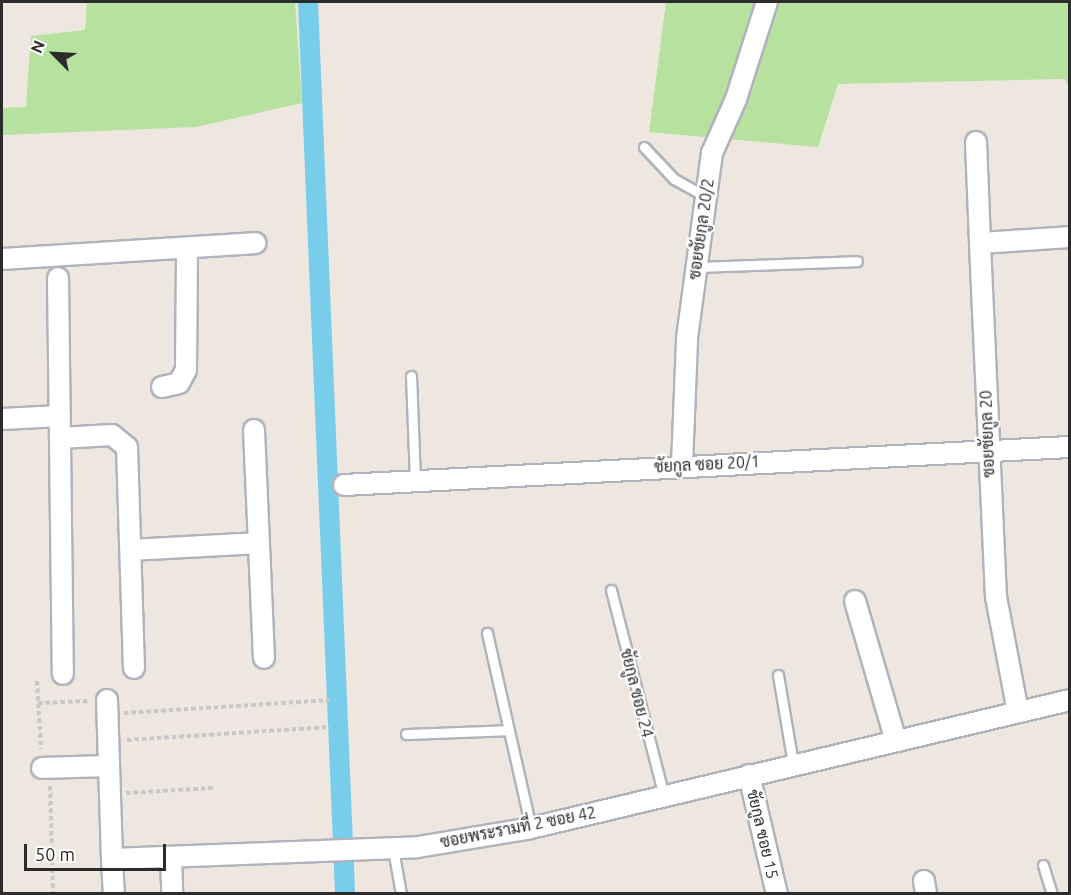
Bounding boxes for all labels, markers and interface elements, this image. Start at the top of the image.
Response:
north arrow [24,24,84,84]
text: N [27,38,48,56]
street label: ซอยชัยกูล 20/2 [684,177,718,281]
street label: ซอยชัยกูล 20 [976,390,998,478]
street label: ชัยกูล ซอย 20/1 [654,452,760,476]
street label: ชัยกูล ซอย 24 [617,646,657,740]
street label: ชัยกูล ซอย 15 [743,787,783,881]
street label: ซอยพระรามที่ 2 ซอย 42 [438,802,598,852]
scale bar [27,832,170,870]
text: 50 m [35,844,75,864]

